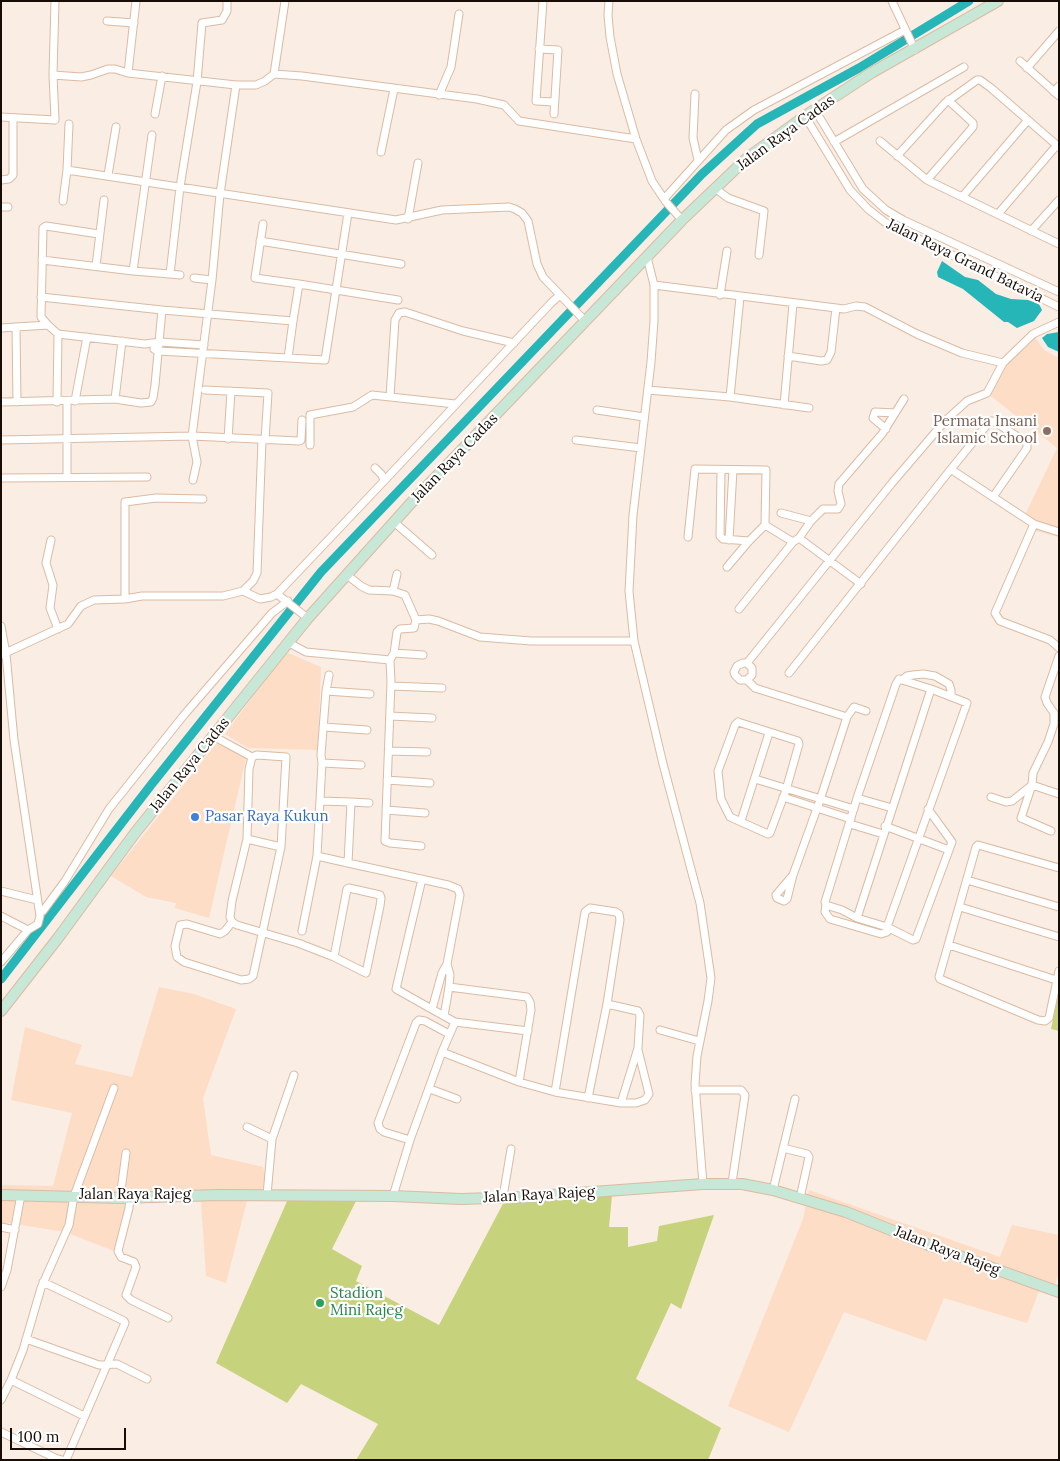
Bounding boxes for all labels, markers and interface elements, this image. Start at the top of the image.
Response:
street label: Jalan Raya Cadas [734,91,838,175]
street label: Jalan Raya Grand Batavia [884,215,1046,307]
street label: Jalan Raya Cadas [408,410,502,506]
place label: Permata Insani Islamic School [933,413,1037,448]
marker: Permata Insani Islamic School [1041,425,1053,437]
street label: Jalan Raya Cadas [146,714,234,816]
place label: Pasar Raya Kukun [205,808,329,826]
marker: Pasar Raya Kukun [189,811,201,823]
street label: Jalan Raya Rajeg [483,1183,595,1207]
street label: Jalan Raya Rajeg [79,1186,191,1204]
street label: Jalan Raya Rajeg [891,1223,1003,1279]
place label: Stadion Mini Rajeg [330,1285,403,1320]
marker: Stadion Mini Rajeg [314,1297,326,1309]
scale bar [12,1418,129,1450]
text: 100 m [18,1427,59,1446]

